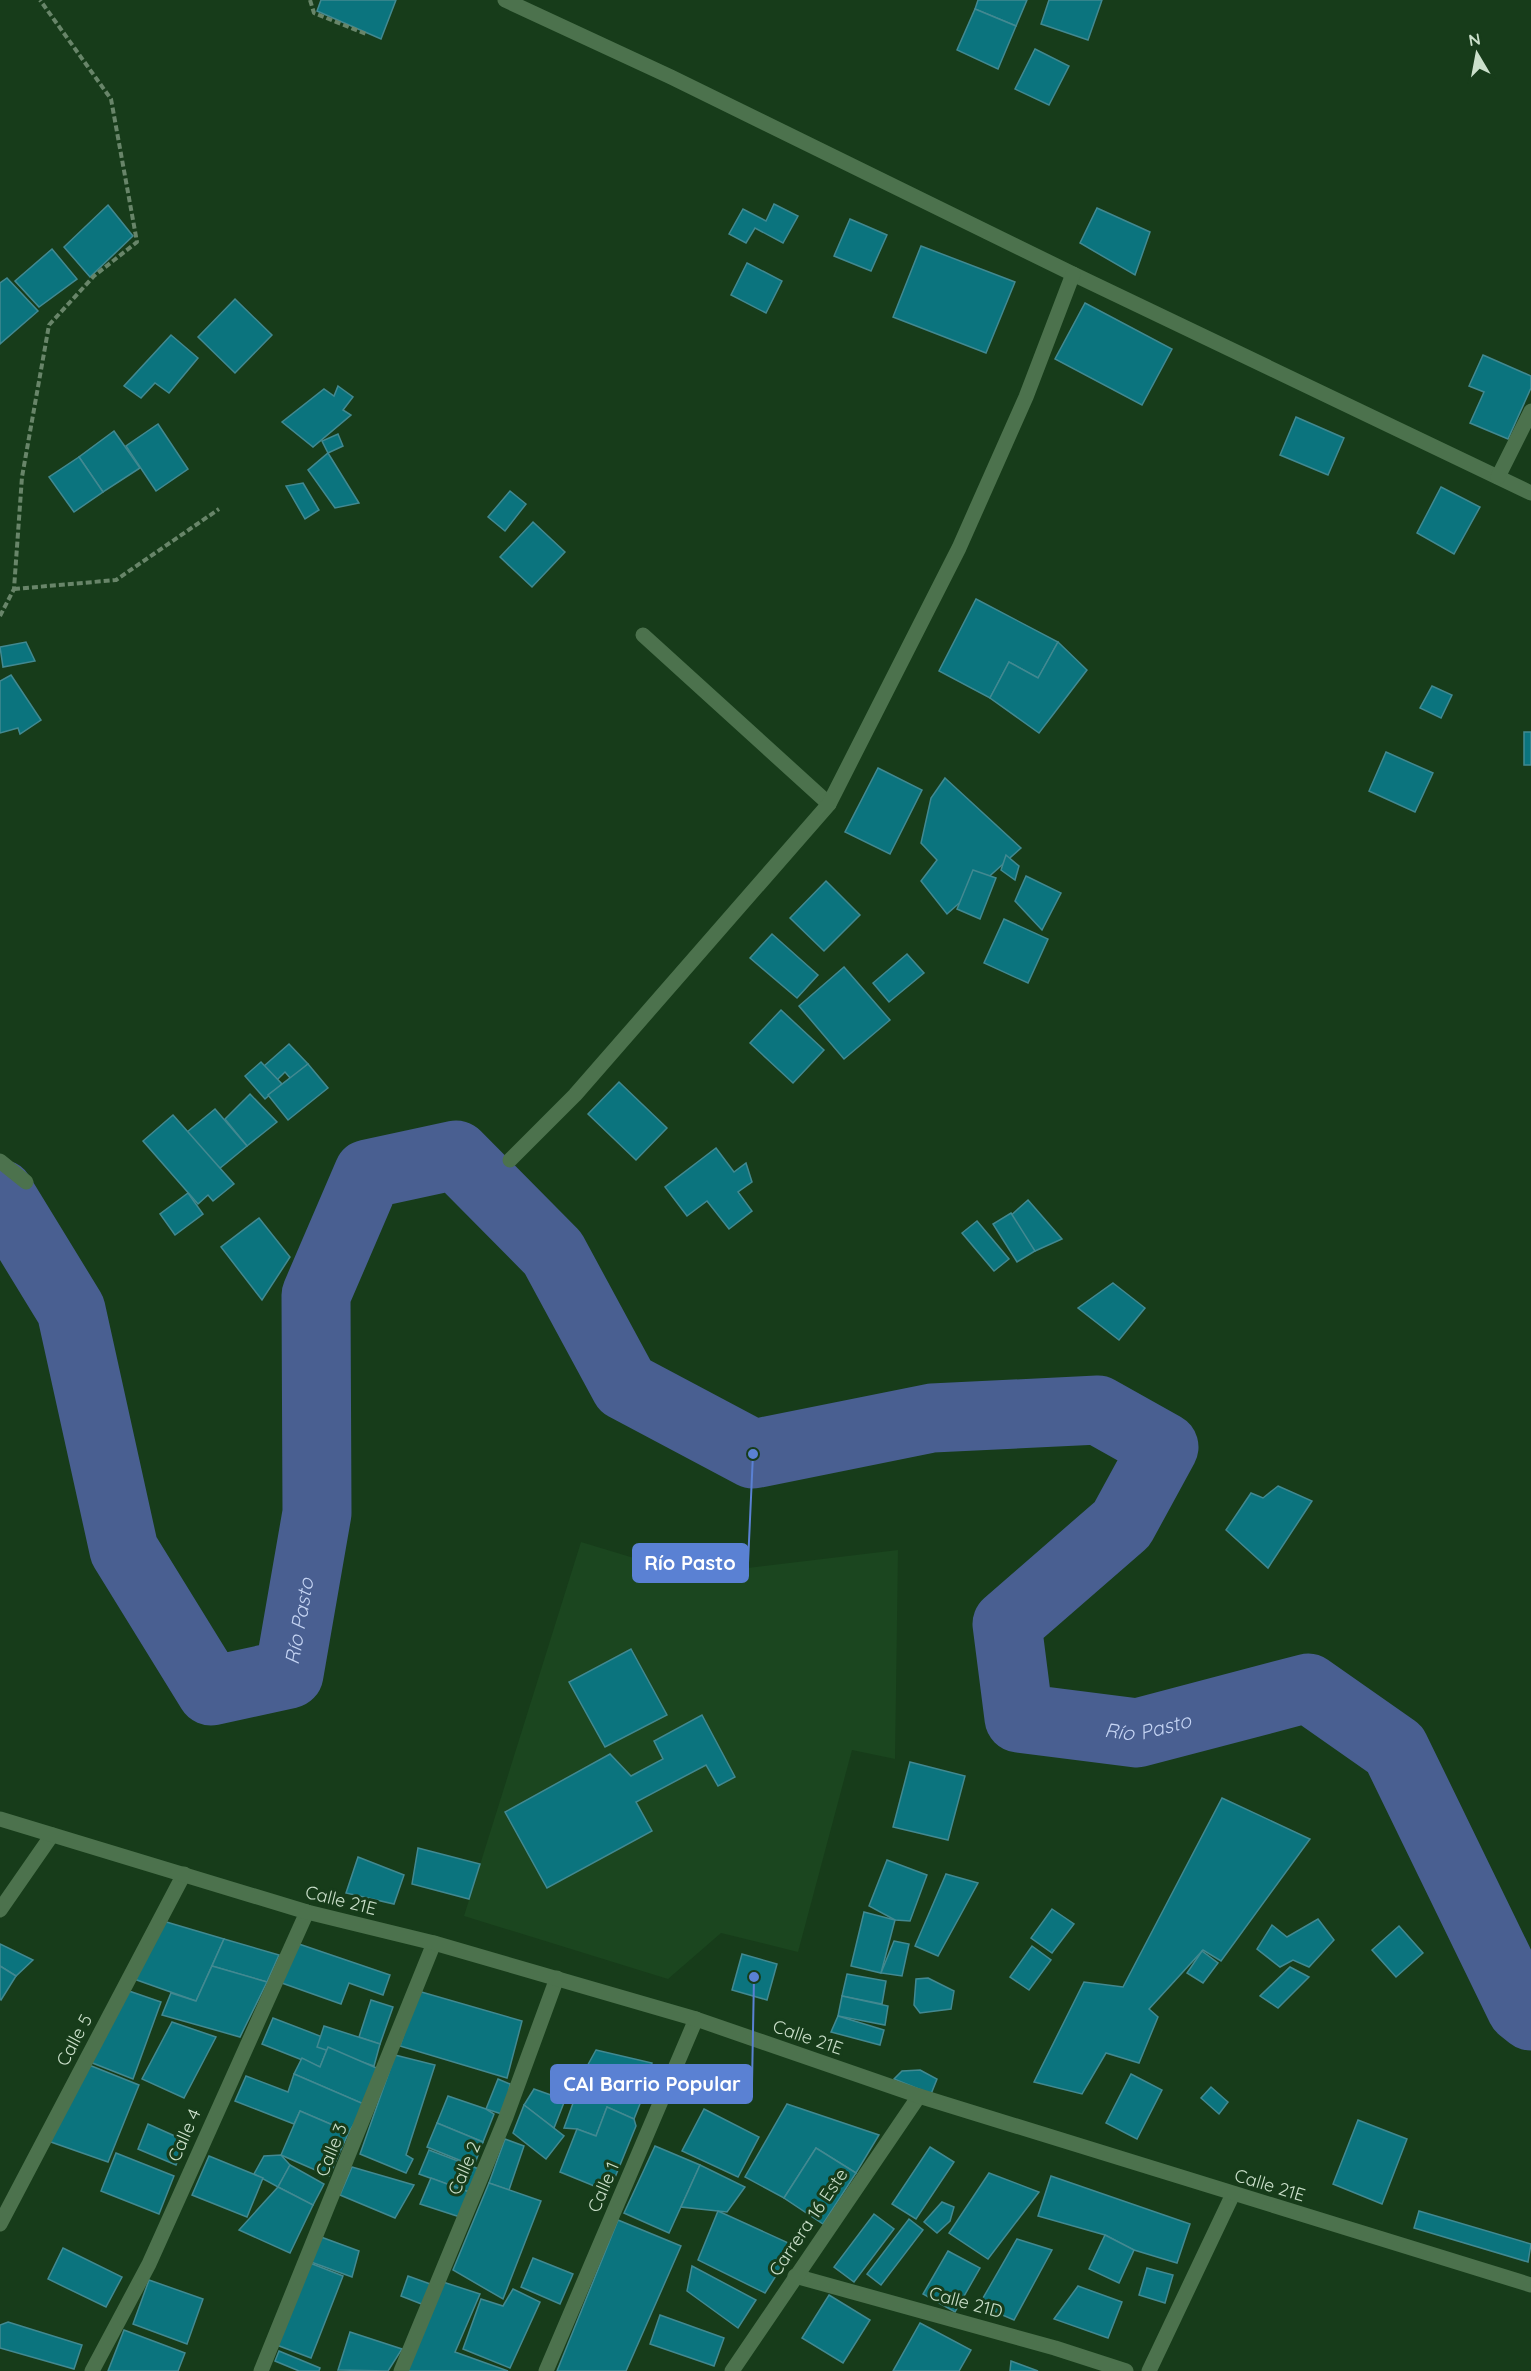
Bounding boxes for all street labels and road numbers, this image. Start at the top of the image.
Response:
street label: Calle 21E [303,1880,379,1920]
street label: Calle 5 [51,2010,97,2070]
street label: Calle 21E [770,2014,846,2060]
street label: Calle 4 [162,2105,206,2165]
street label: Calle 3 [310,2120,352,2180]
street label: Calle 2 [443,2138,485,2198]
street label: Calle 1 [582,2158,624,2216]
street label: Calle 21E [1232,2163,1308,2207]
street label: Carrera 16 Este [764,2164,852,2280]
street label: Calle 21D [927,2281,1005,2323]

